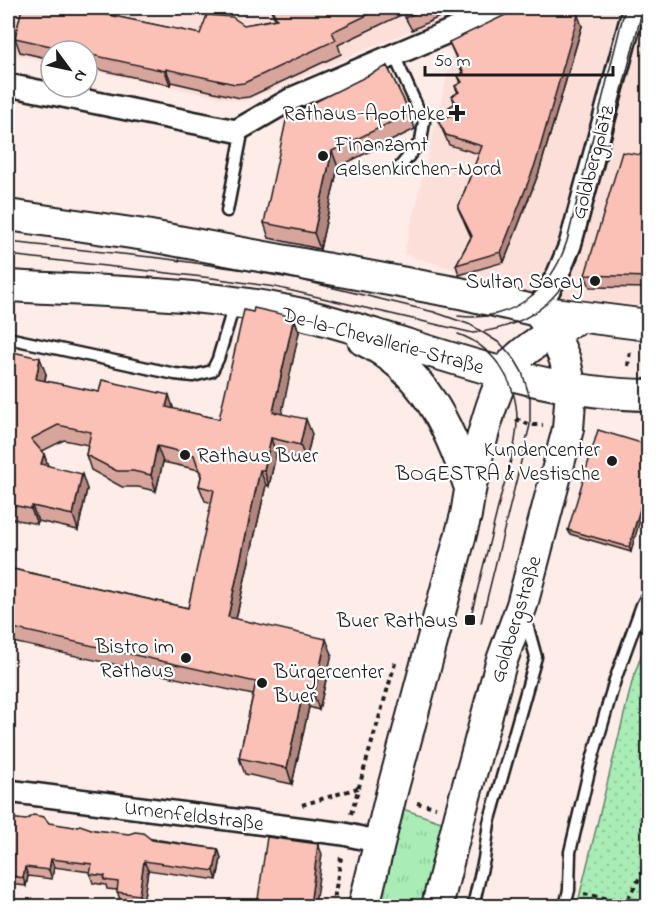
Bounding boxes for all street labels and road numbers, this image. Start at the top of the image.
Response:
street label: Goldbergplatz [564,102,626,223]
street label: De-la-Chevallerie-Straße [277,300,488,384]
street label: Goldbergstraße [483,552,553,687]
street label: Urnenfeldstraße [122,794,266,840]

